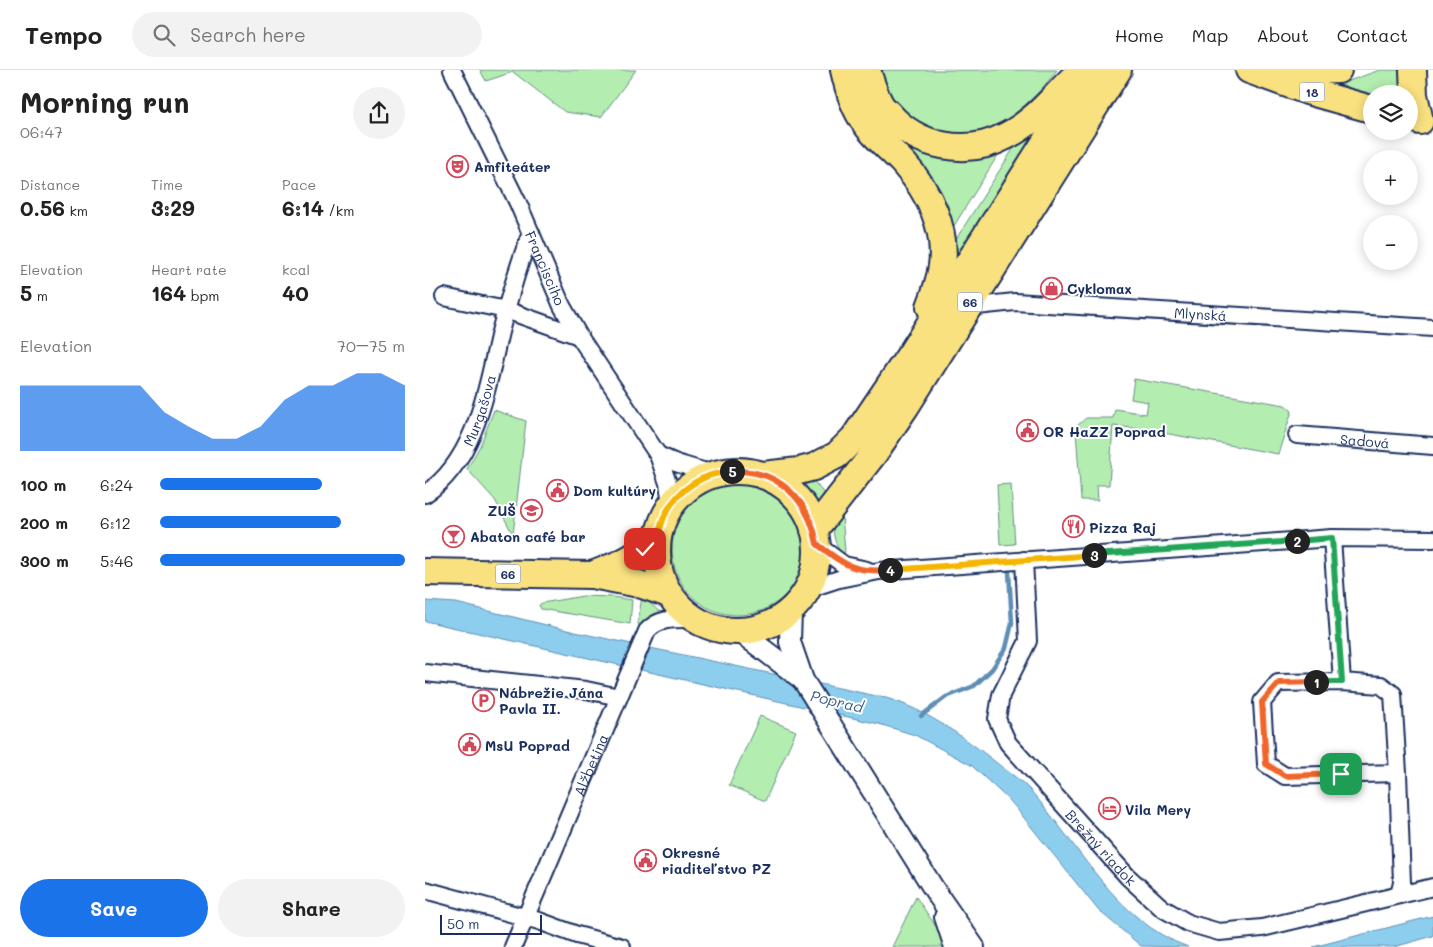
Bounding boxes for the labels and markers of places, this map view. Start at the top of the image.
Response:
theatre icon: Amfiteáter [446,154,470,178]
place label: Amfiteáter [474,157,551,176]
shop icon: Cyklomax [1039,276,1063,300]
place label: Cyklomax [1067,279,1132,298]
public building icon: OR HaZZ Poprad [1015,419,1039,443]
place label: OR HaZZ Poprad [1043,422,1166,441]
pin: 5 [719,458,745,484]
public building icon: Dom kultúry [545,478,569,502]
place label: Dom kultúry [573,481,657,500]
school or university icon: ZUŠ [520,498,544,522]
place label: ZUŠ [487,501,516,520]
restaurant icon: Pizza Raj [1061,515,1085,539]
place label: Pizza Raj [1089,518,1156,537]
bar icon: Abaton café bar [442,524,466,548]
place label: Abaton café bar [470,527,586,546]
pin [624,528,666,570]
pin: 2 [1285,528,1309,554]
pin: 3 [1081,542,1107,568]
pin: 4 [877,558,903,582]
pin: 1 [1303,670,1329,694]
place label: Nábrežie Jána Pavla II. [499,683,604,718]
parking icon: Nábrežie Jána Pavla II. [471,688,495,712]
public building icon: MsU Poprad [457,733,481,757]
place label: MsU Poprad [485,736,570,755]
pin [1320,753,1362,795]
hotel icon: Vila Mery [1097,797,1121,821]
place label: Vila Mery [1125,800,1191,819]
place label: Okresné riaditeľstvo PZ [662,843,771,878]
public building icon: Okresné riaditeľstvo PZ [634,848,658,872]

